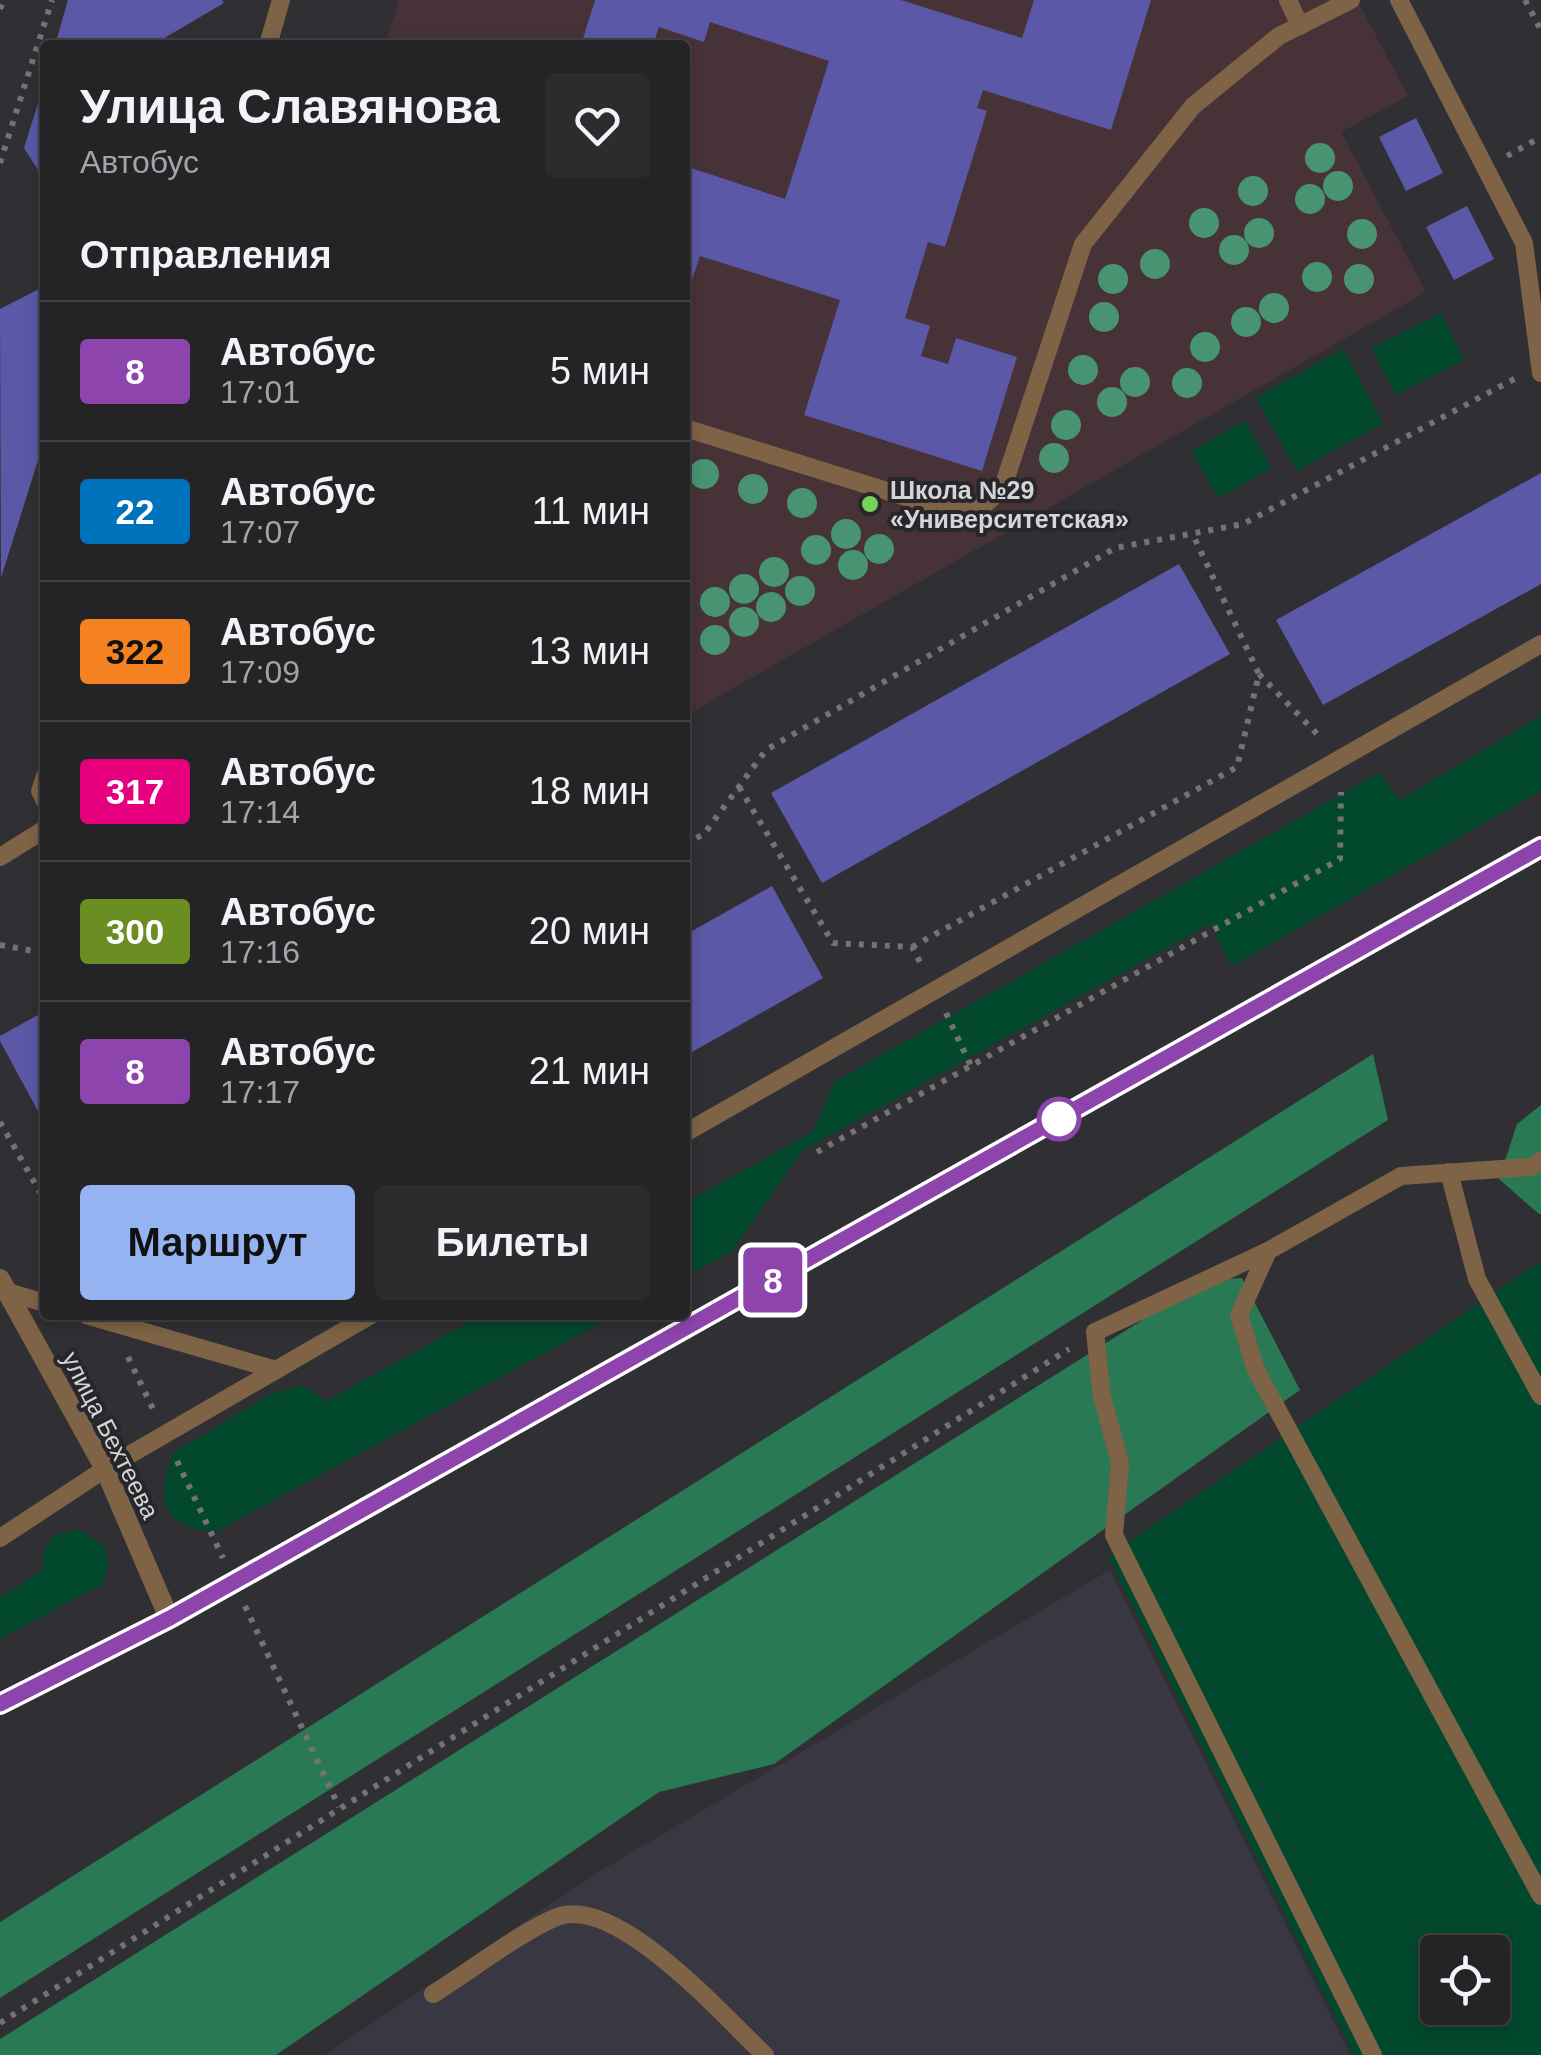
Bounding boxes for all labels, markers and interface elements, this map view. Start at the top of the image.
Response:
button: heart [545,73,650,178]
text: Улица Славянова [80,80,500,133]
text: Автобус [80,144,199,180]
text: Отправления [80,234,332,276]
text: Автобус [220,331,376,373]
text: 5 мин [550,350,650,392]
text: 8 [125,352,145,391]
text: 17:01 [220,374,300,410]
text: Автобус [220,471,376,513]
place label: Школа №29 «Университетская» [890,476,1129,533]
text: 11 мин [532,490,650,532]
text: 22 [116,492,154,531]
marker: Школа №29 «Университетская» [859,493,881,515]
text: 17:07 [220,514,300,550]
text: Автобус [220,611,376,653]
text: 13 мин [529,630,650,672]
text: 322 [106,632,164,671]
text: 17:09 [220,654,300,690]
text: Автобус [220,751,376,793]
text: 18 мин [529,770,650,812]
text: 317 [106,772,164,811]
text: 17:14 [220,794,300,830]
text: Автобус [220,891,376,933]
text: 20 мин [529,910,650,952]
text: 300 [106,912,164,951]
text: 17:16 [220,934,300,970]
text: Автобус [220,1031,376,1073]
text: 21 мин [529,1050,650,1092]
text: 8 [125,1052,145,1091]
text: 17:17 [220,1074,300,1110]
unlabelled marker [1038,1098,1080,1140]
button: Маршрут [80,1185,355,1300]
button: Билеты [375,1185,650,1300]
line badge: 8 [740,1248,806,1312]
text: 8 [763,1261,783,1300]
street label: улица Бехтеева [57,1347,165,1523]
map controls [1420,1935,1510,2025]
button: locate [1420,1935,1510,2025]

